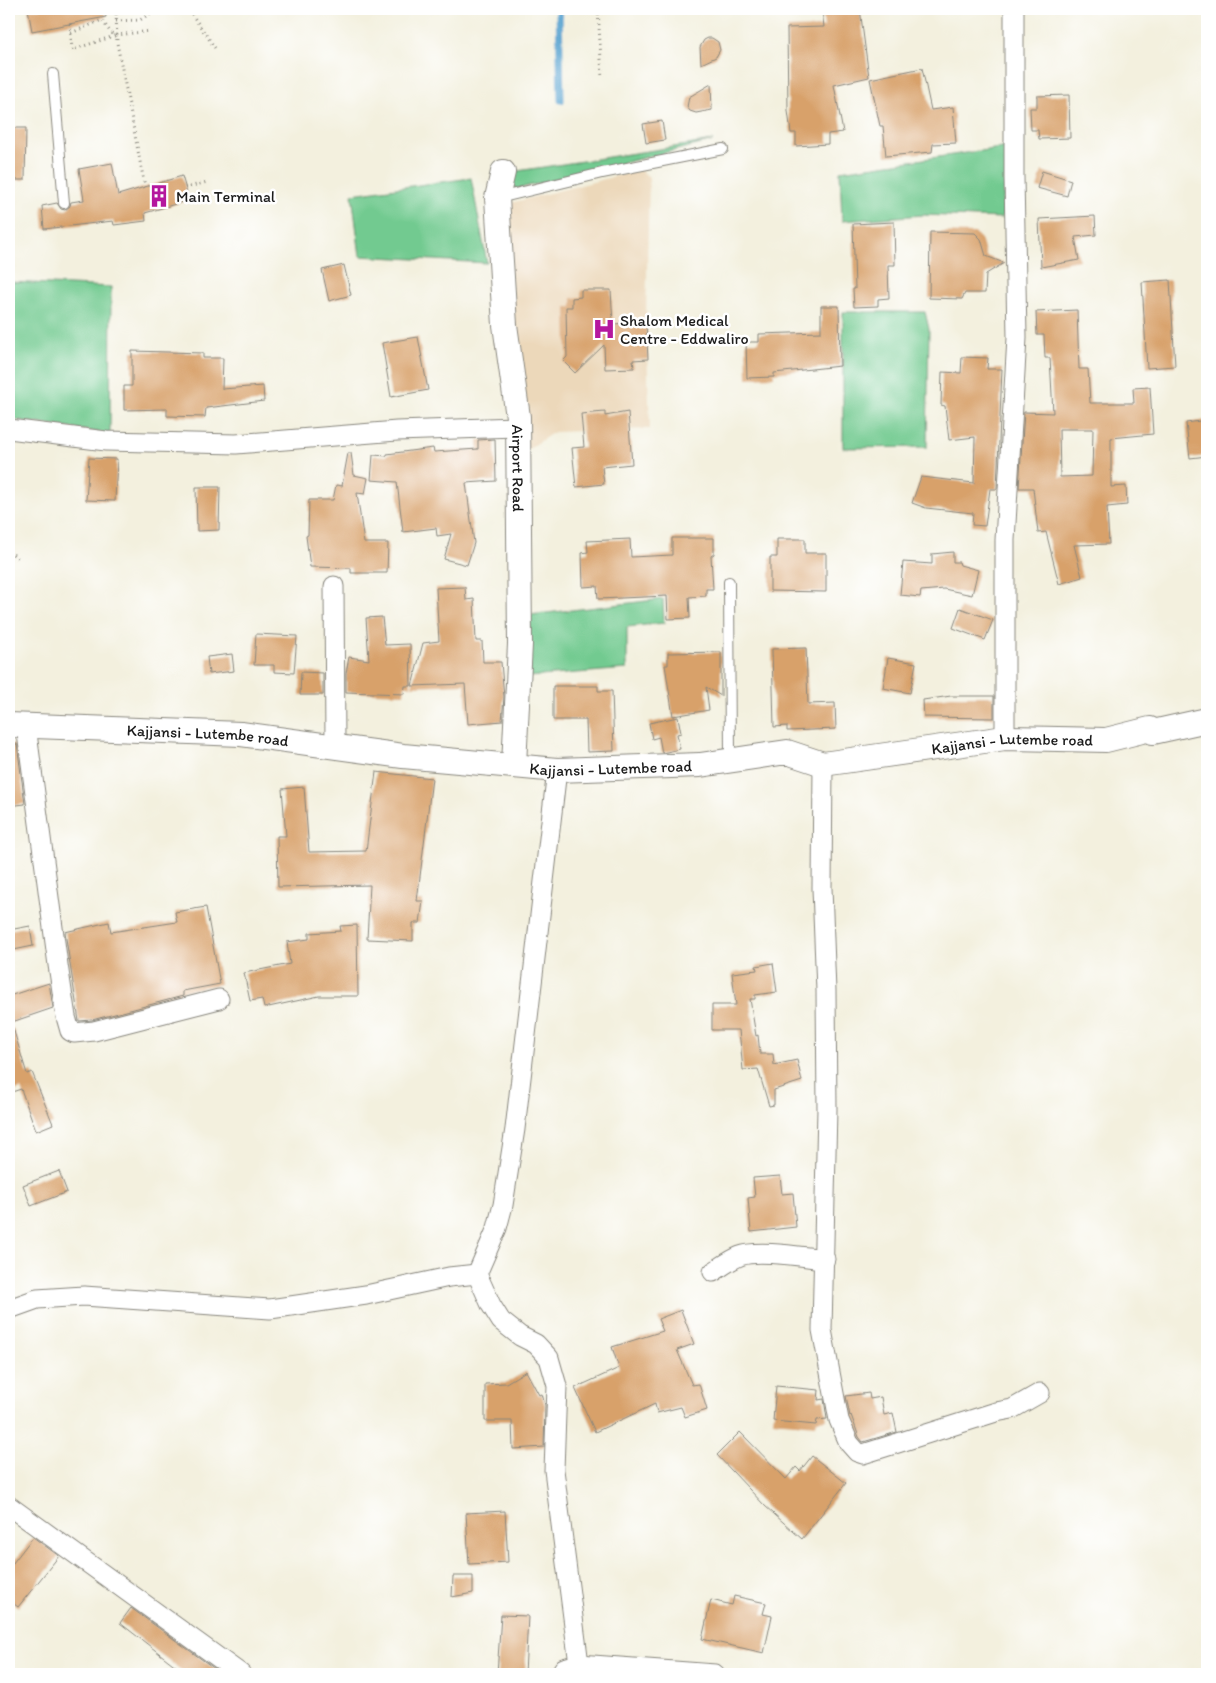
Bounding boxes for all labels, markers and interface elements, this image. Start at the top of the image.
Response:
building icon: Main Terminal [146,183,172,209]
place label: Main Terminal [176,187,276,206]
place label: Shalom Medical Centre - Eddwaliro [620,311,749,348]
hospital icon: Shalom Medical Centre - Eddwaliro [591,316,617,342]
street label: Airport Road [508,424,528,512]
street label: Kajjansi - Lutembe road [126,721,290,750]
street label: Kajjansi - Lutembe road [930,729,1094,758]
street label: Kajjansi - Lutembe road [529,756,693,780]

